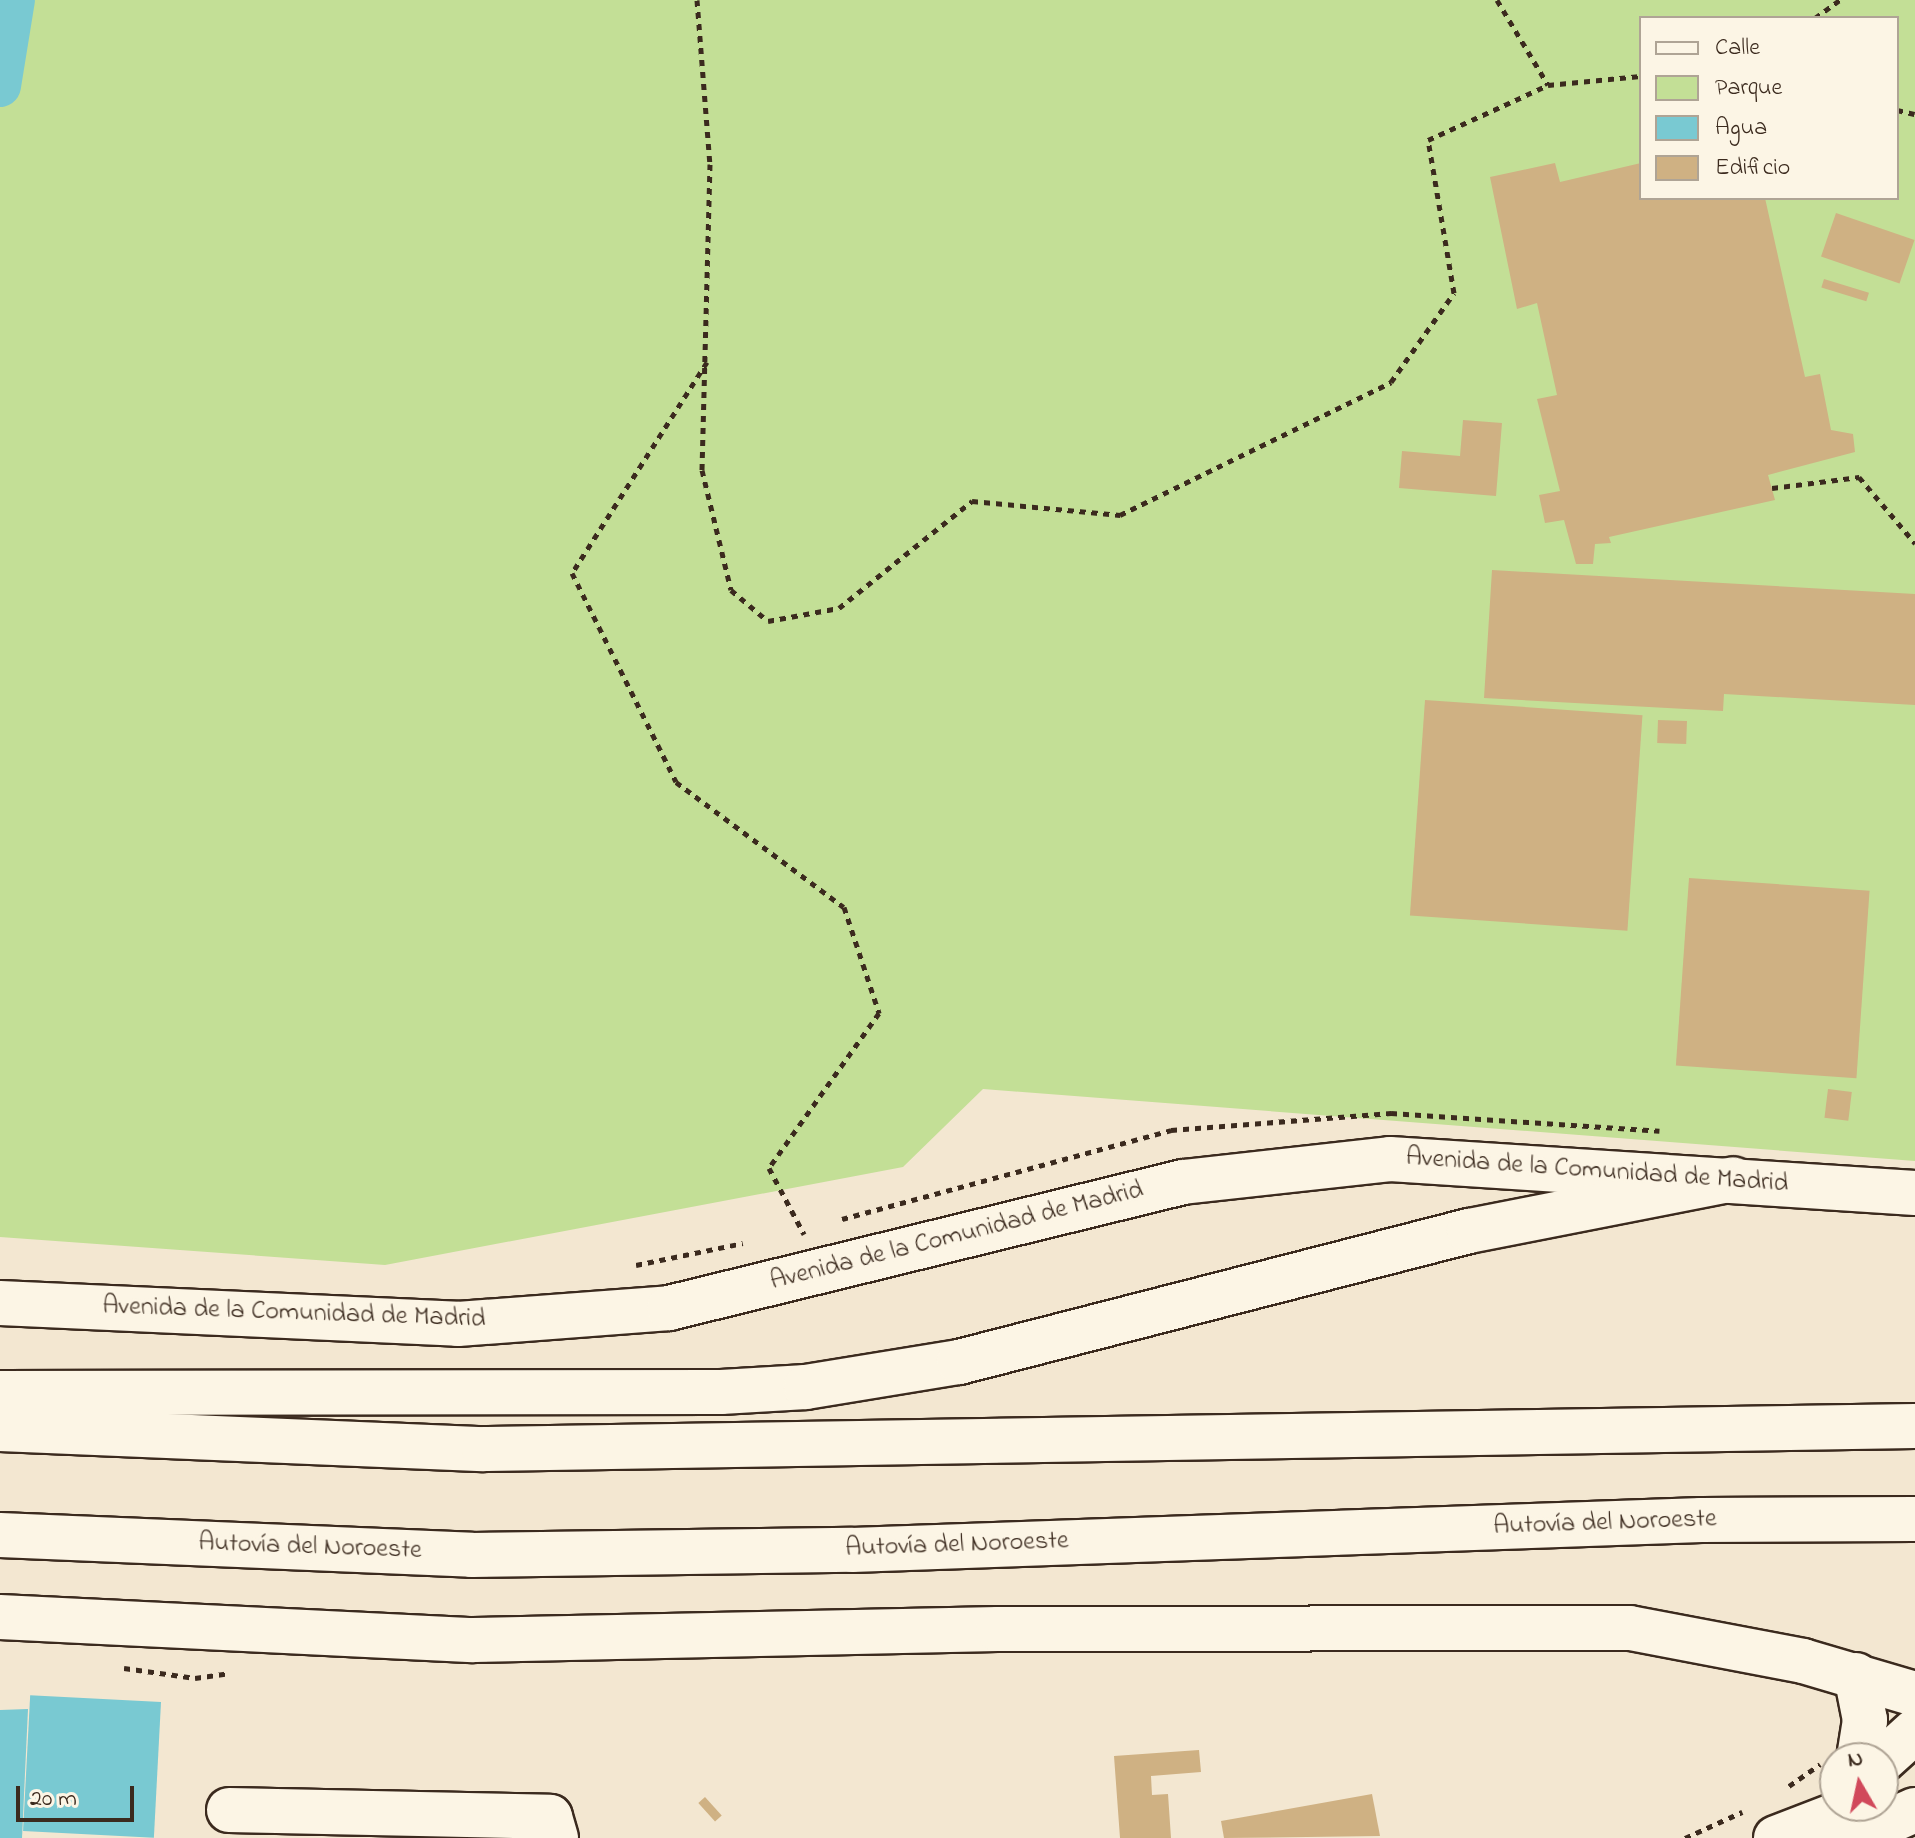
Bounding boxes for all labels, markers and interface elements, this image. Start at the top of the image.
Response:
legend [1639,16,1899,200]
text: Calle [1715,31,1760,66]
text: Parque [1715,71,1782,106]
text: Agua [1715,111,1767,146]
text: Edificio [1715,151,1790,186]
street label: Avenida de la Comunidad de Madrid [1405,1143,1789,1201]
street label: Avenida de la Comunidad de Madrid [767,1175,1147,1299]
street label: Avenida de la Comunidad de Madrid [102,1292,486,1336]
street label: Autovía del Noroeste [1493,1505,1717,1543]
street label: Autovía del Noroeste [845,1527,1069,1565]
street label: Autovía del Noroeste [198,1529,422,1567]
north arrow [1819,1742,1899,1822]
text: N [1846,1743,1865,1777]
scale bar [20,1770,138,1820]
text: 20 m [30,1782,77,1817]

